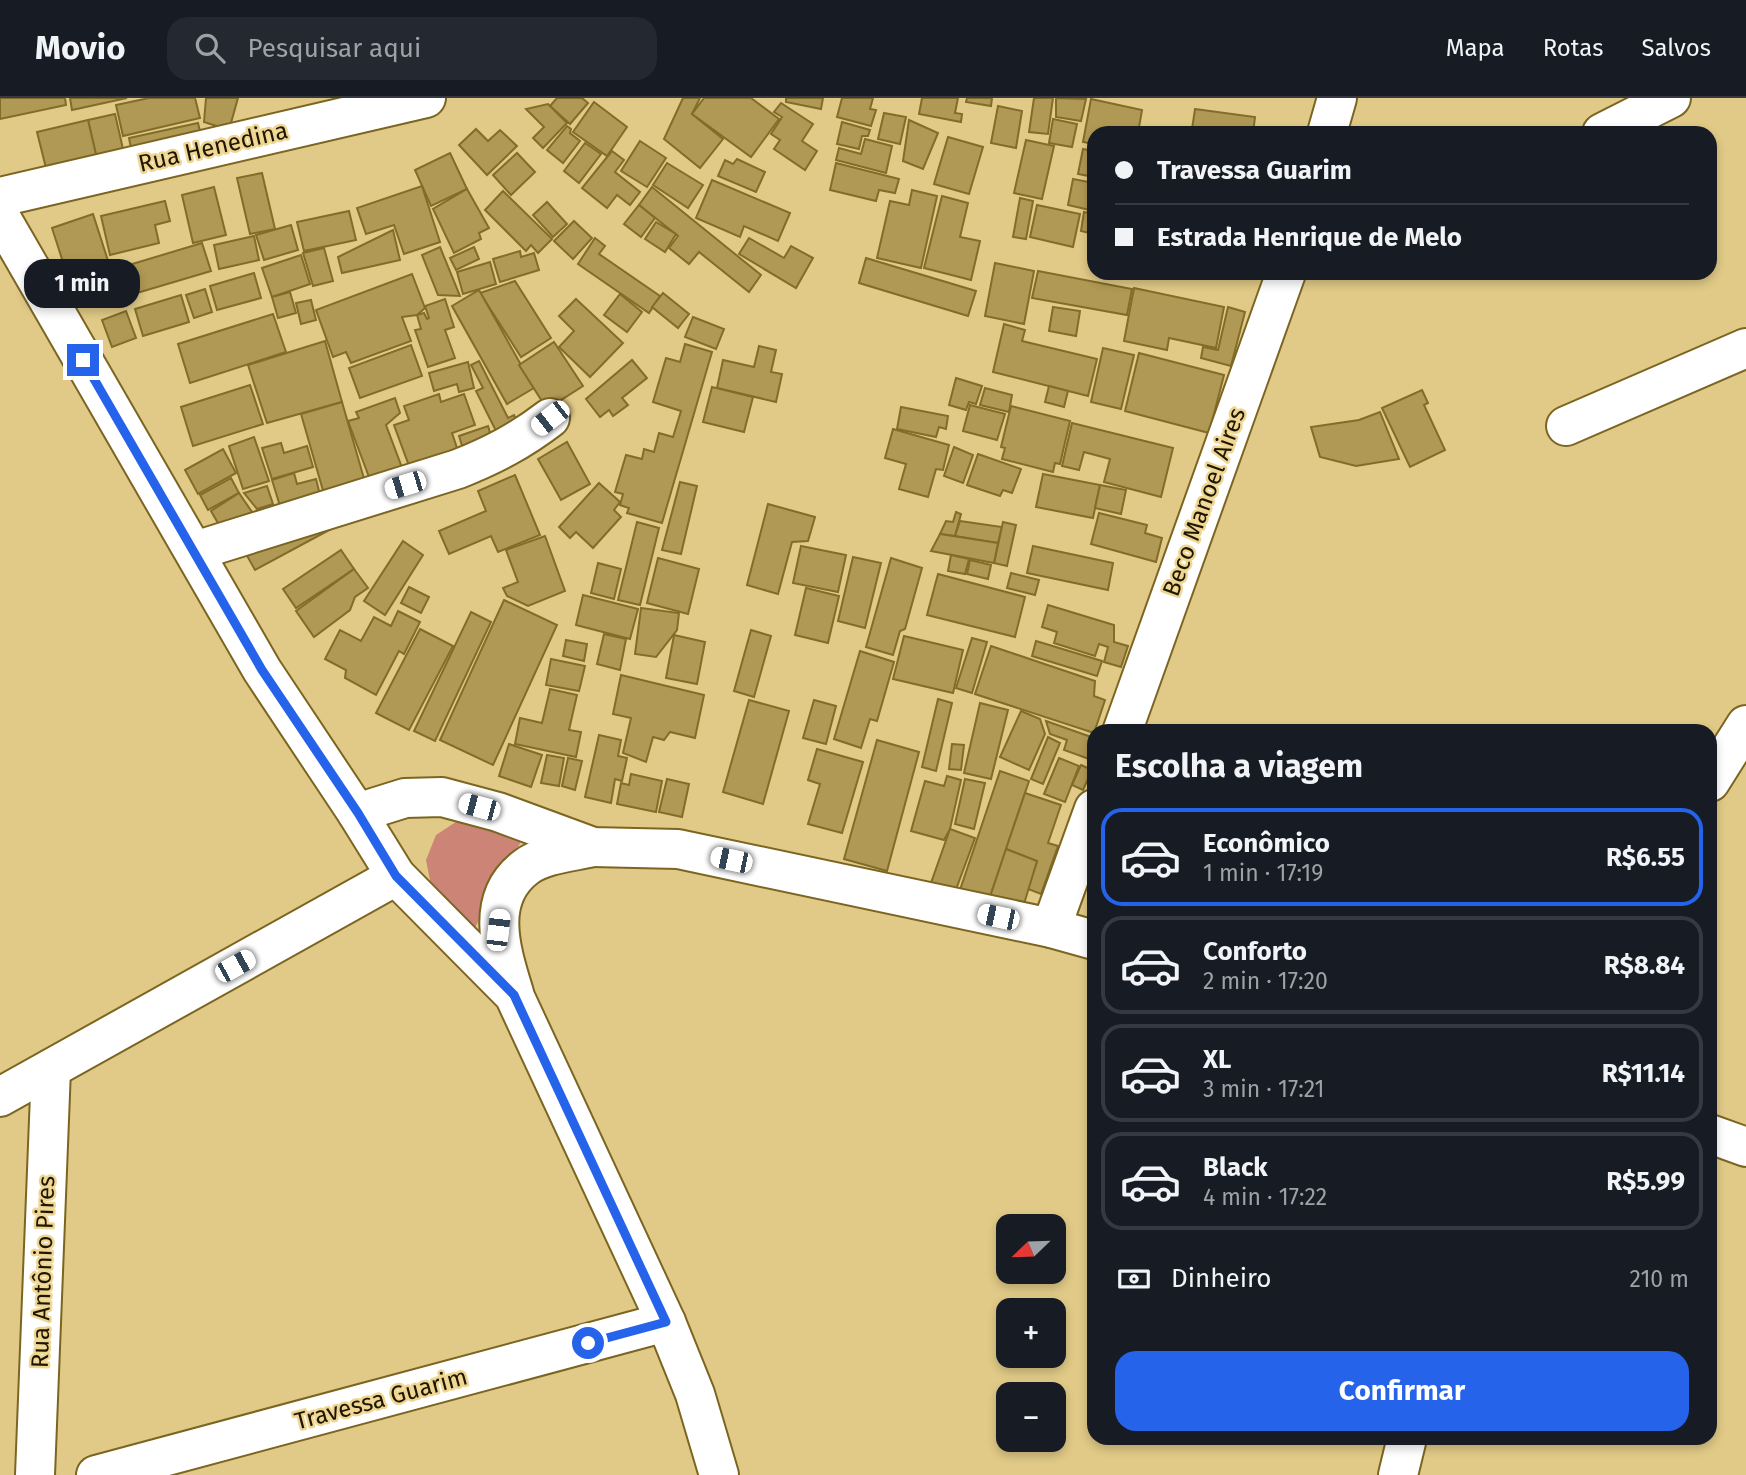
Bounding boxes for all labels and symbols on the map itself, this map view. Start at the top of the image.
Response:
street label: Rua Henedina [135,116,291,178]
callout: 1 min [25,258,141,308]
route end [67,344,99,376]
car [527,397,574,439]
street label: Beco Manoel Aires [1157,404,1251,600]
car [382,469,429,501]
car [456,791,503,823]
car [709,845,754,875]
car [976,902,1021,932]
car [486,908,511,952]
car [212,947,259,985]
street label: Rua Antônio Pires [26,1175,60,1369]
north arrow [996,1214,1066,1284]
route start [572,1327,604,1359]
street label: Travessa Guarim [292,1362,470,1436]

